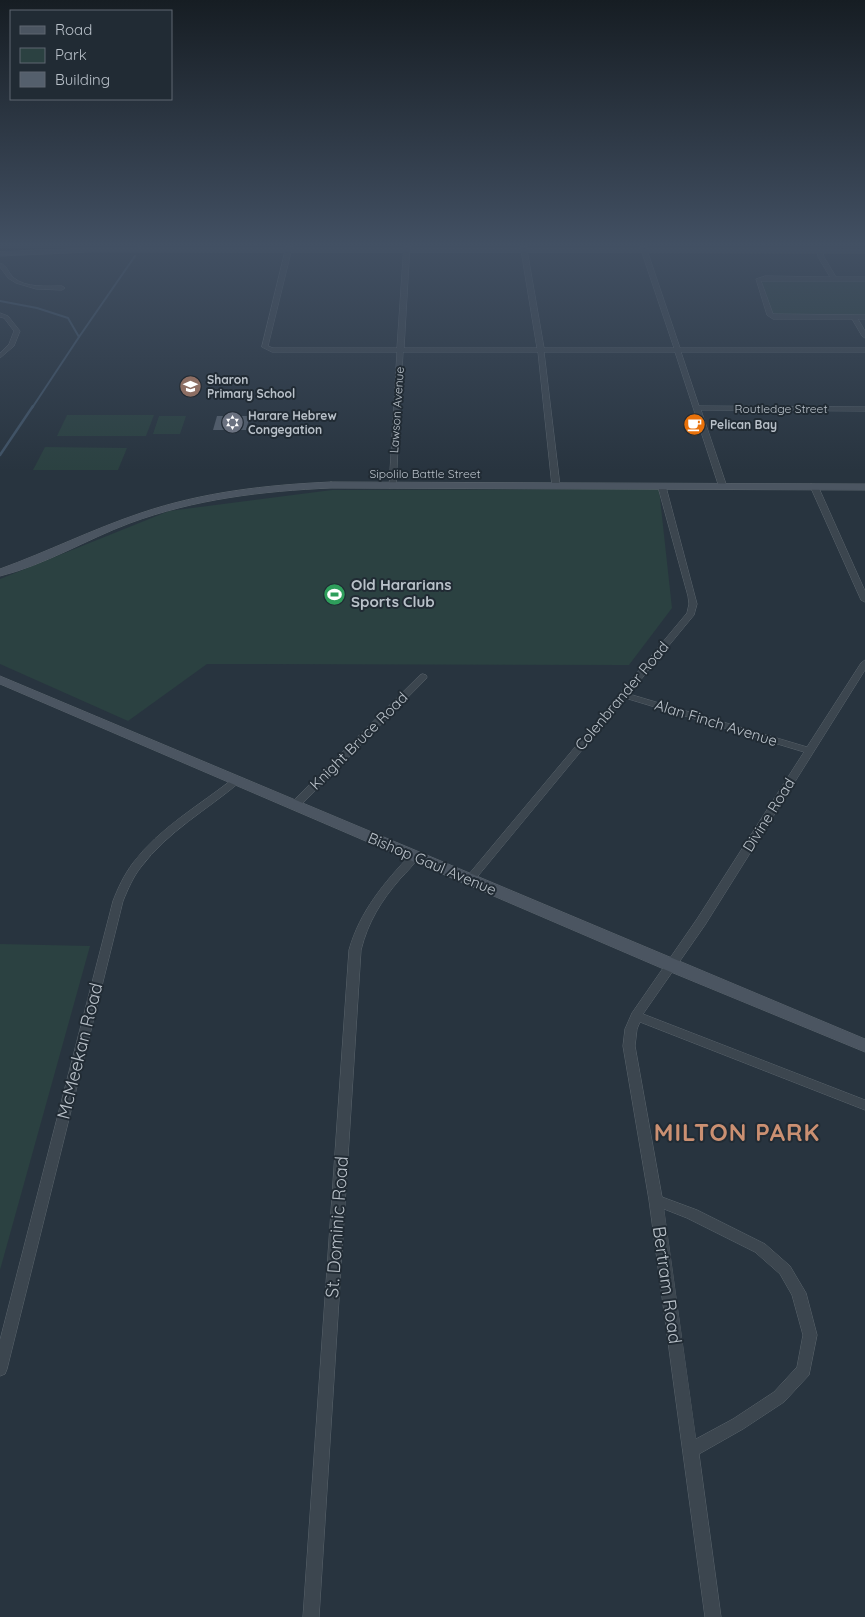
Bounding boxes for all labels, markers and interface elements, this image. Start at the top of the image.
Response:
legend [10,10,172,100]
text: Road [55,20,92,39]
text: Park [55,45,87,64]
text: Building [55,70,110,89]
street label: Lawson Avenue [386,366,407,454]
place label: Sharon Primary School [207,372,295,401]
school or university icon: Sharon Primary School [179,375,203,399]
street label: Routledge Street [735,401,827,416]
place label: Harare Hebrew Congegation [248,408,337,437]
synagogue icon: Harare Hebrew Congegation [220,411,244,435]
cafe icon: Pelican Bay [682,413,706,437]
place label: Pelican Bay [710,417,777,432]
street label: Sipolilo Battle Street [369,466,481,481]
place label: Old Hararians Sports Club [351,575,452,611]
sports icon: Old Hararians Sports Club [323,582,347,606]
street label: Colenbrander Road [570,637,673,754]
street label: Knight Bruce Road [306,688,412,794]
street label: Alan Finch Avenue [653,695,780,750]
street label: Divine Road [738,774,799,855]
street label: Bishop Gaul Avenue [365,828,499,899]
street label: McMeekan Road [51,980,108,1122]
district label: MILTON PARK [654,1117,820,1147]
street label: St. Dominic Road [320,1155,353,1298]
street label: Bertram Road [648,1225,687,1345]

